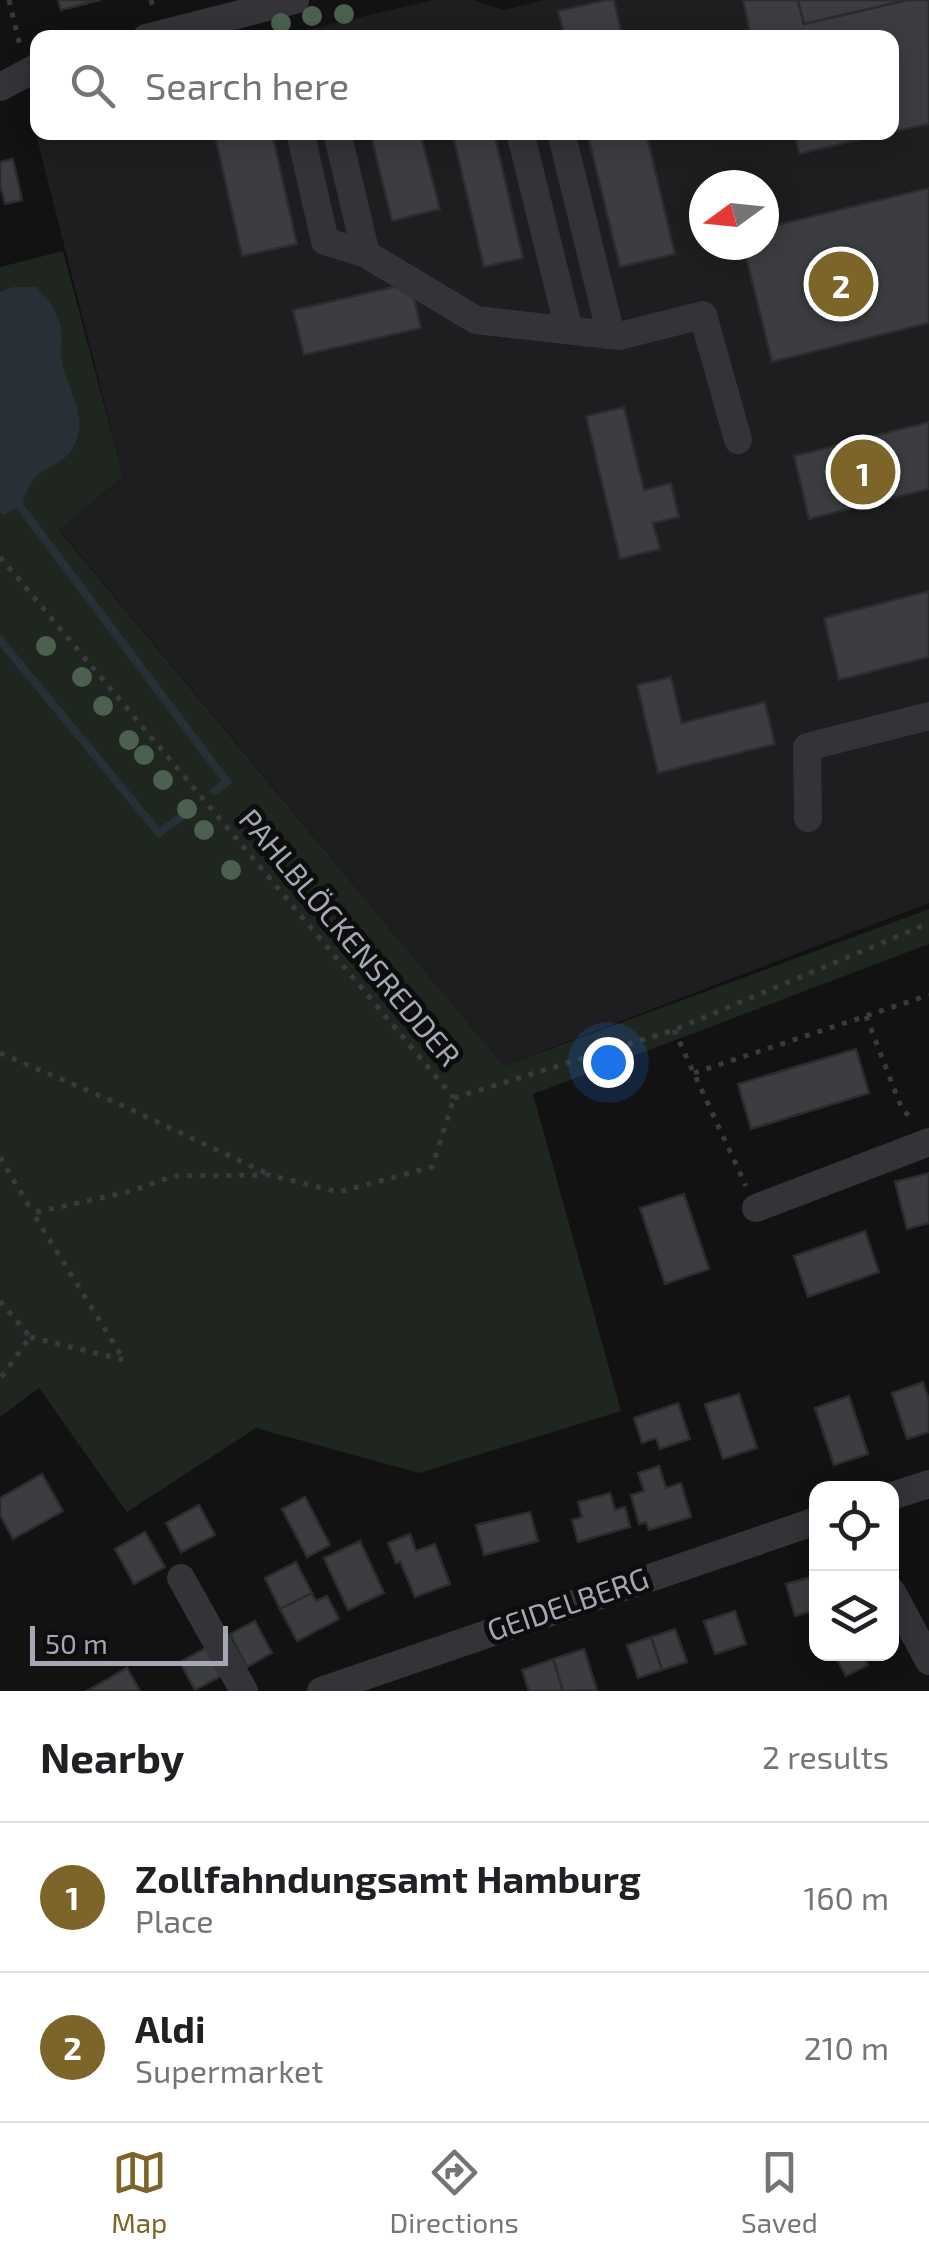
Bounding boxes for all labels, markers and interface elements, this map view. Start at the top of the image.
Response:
search box [30,30,899,140]
icon: search [65,58,120,113]
text: Search here [145,62,349,108]
north arrow [689,170,779,260]
pin: 2 [808,246,874,322]
pin: 1 [830,434,896,510]
street label: PAHLBLÖCKENSREDDER [233,801,469,1072]
your location [583,1037,634,1088]
map controls [809,1481,899,1661]
button: locate [809,1481,899,1571]
street label: GEIDELBERG [482,1559,653,1648]
button: layers [809,1571,899,1661]
scale bar [30,1621,228,1666]
text: 50 m [45,1626,108,1660]
text: Nearby [40,1731,184,1781]
text: 2 results [762,1737,889,1775]
text: Zollfahndungsamt Hamburg [135,1855,641,1901]
text: 1 [66,1878,79,1916]
text: 160 m [803,1878,889,1916]
text: Place [135,1901,214,1939]
text: Aldi [135,2005,205,2051]
text: 2 [63,2028,82,2066]
text: 210 m [804,2028,889,2066]
text: Supermarket [135,2051,323,2089]
tab: Map [111,2145,167,2239]
tab: Directions [390,2145,519,2239]
tab: Saved [741,2145,818,2239]

